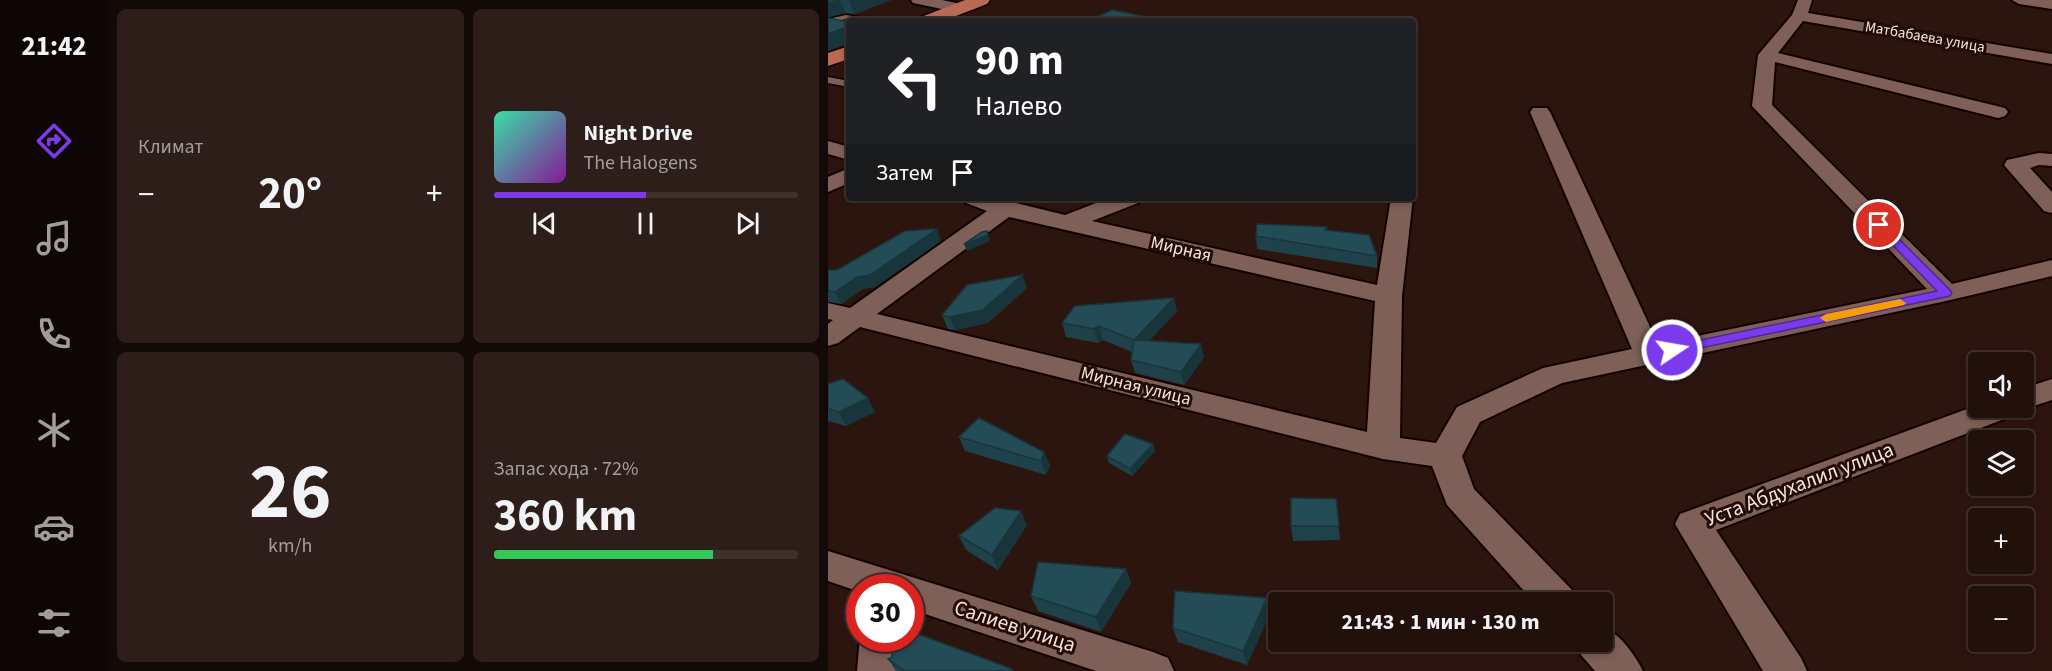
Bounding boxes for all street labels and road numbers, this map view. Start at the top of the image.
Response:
street label: Матбабаева улица [1863,16,1987,58]
street label: Мирная [1148,230,1214,268]
street label: Мирная улица [1078,360,1194,412]
street label: Уста Абдухалил улица [1700,434,1898,534]
street label: Салиев улица [950,592,1080,660]

